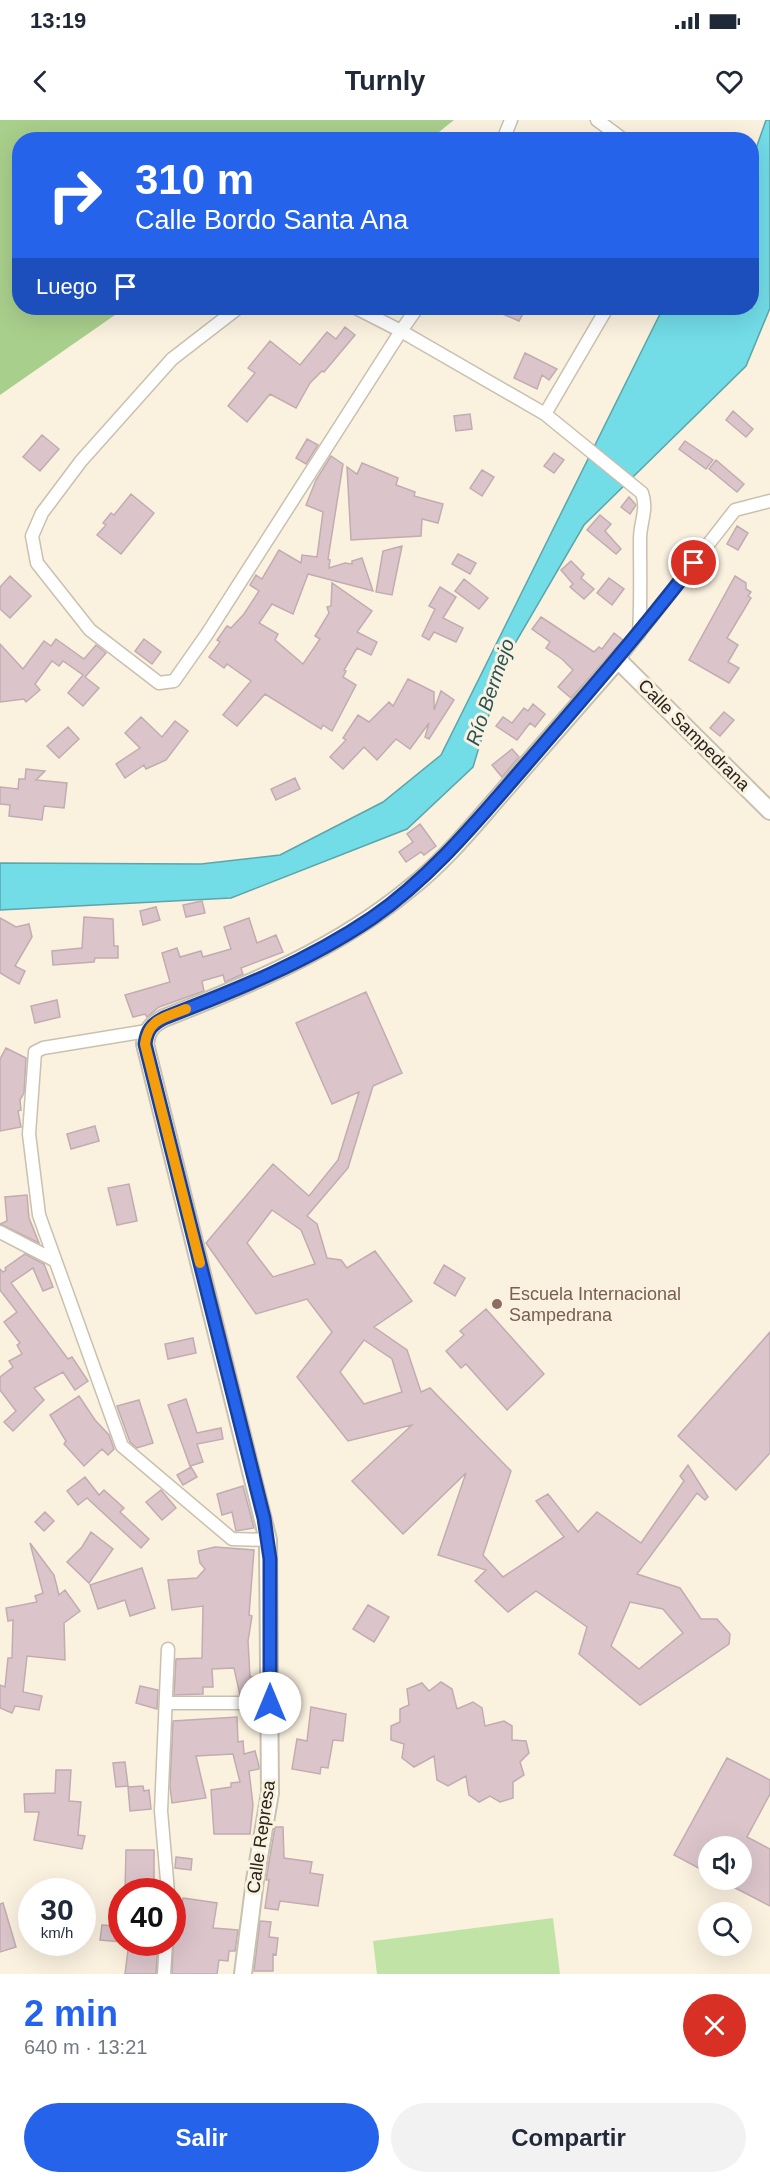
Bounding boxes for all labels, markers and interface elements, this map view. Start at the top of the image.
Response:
text: 13:19 [30,8,86,33]
icon: back [24,65,57,98]
icon: heart [713,65,746,98]
text: Turnly [345,66,425,96]
icon: right [36,156,114,234]
text: 310 m [135,156,254,203]
text: Calle Bordo Santa Ana [135,205,408,235]
icon: arrive [109,270,142,303]
text: Luego [36,274,97,299]
pin [668,537,719,588]
icon: arrive [677,546,710,579]
water label: Río Bermejo [462,636,518,748]
street label: Calle Sampedrana [634,675,754,795]
place label: Escuela Internacional Sampedrana [509,1284,681,1325]
marker: Escuela Internacional Sampedrana [490,1297,504,1311]
position arrow [238,1671,302,1735]
street label: Calle Represa [243,1778,279,1895]
map controls [698,1836,752,1956]
button: sound [698,1836,752,1890]
speed limit sign: 40 [108,1878,186,1956]
text: 30 [40,1893,74,1926]
button: search [698,1902,752,1956]
text: km/h [41,1924,73,1941]
text: 2 min [24,1993,118,2034]
button: close [683,1994,746,2057]
text: 640 m · 13:21 [24,2036,147,2058]
button: Salir [24,2103,379,2172]
button: Compartir [391,2103,746,2172]

